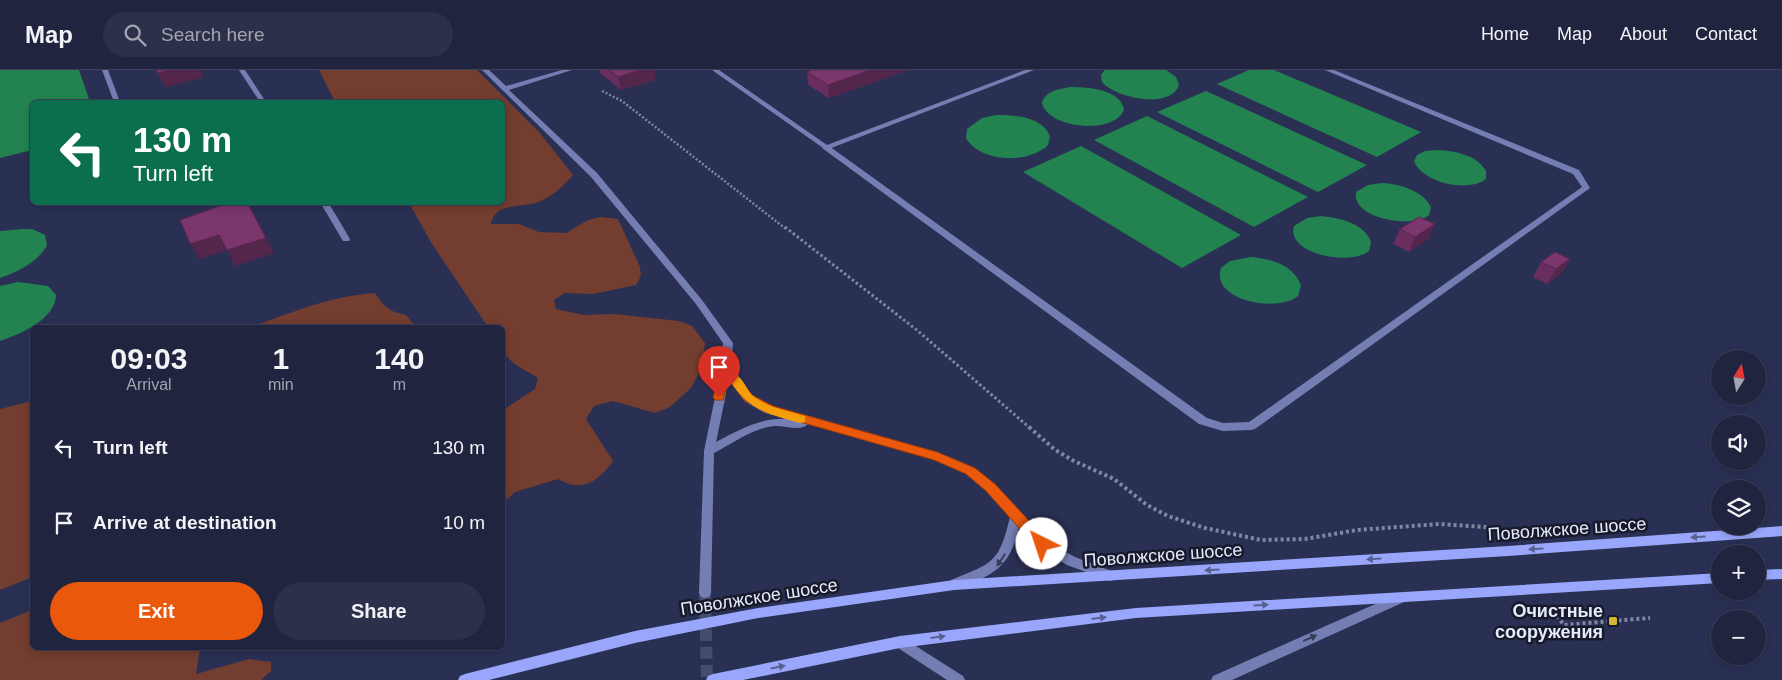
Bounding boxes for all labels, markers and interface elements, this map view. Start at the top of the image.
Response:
search box [103,12,453,57]
text: Map [25,21,73,48]
icon: search [121,21,149,49]
text: Search here [161,24,265,45]
text: Home [1481,24,1529,44]
text: Map [1557,24,1592,44]
text: About [1620,24,1667,44]
text: Contact [1695,24,1757,44]
icon: left [50,120,115,185]
text: 130 m [133,120,232,159]
text: Turn left [133,161,213,186]
text: 09:03 [111,342,187,375]
text: 1 [272,342,289,375]
text: 140 [374,342,424,375]
pin [698,346,740,397]
north arrow [1711,350,1766,405]
map controls [1711,350,1766,665]
icon: arrive [705,353,733,381]
text: Arrival [126,376,172,393]
text: min [268,376,294,393]
text: m [393,376,406,393]
button: sound [1711,415,1766,470]
icon: left [50,434,78,462]
text: Turn left [93,437,168,458]
text: 130 m [432,437,485,458]
button: layers [1711,480,1766,535]
icon: arrive [50,509,78,537]
text: Arrive at destination [93,512,277,533]
text: 10 m [443,512,485,533]
street label: Поволжское шоссе [1487,513,1647,545]
position arrow [1015,517,1067,569]
one-way arrow [1690,533,1706,541]
street label: Поволжское шоссе [1083,539,1243,571]
one-way arrow [1528,545,1544,553]
button: + [1711,545,1766,600]
one-way arrow [996,553,1006,567]
one-way arrow [1366,556,1382,564]
one-way arrow [1204,566,1220,574]
street label: Поволжское шоссе [679,575,839,619]
button: Exit [50,582,263,640]
button: Share [273,582,485,640]
one-way arrow [1253,601,1269,609]
place label: Очистные сооружения [1495,601,1603,642]
button: − [1711,610,1766,665]
one-way arrow [1092,614,1108,622]
marker: Очистные сооружения [1607,615,1619,627]
one-way arrow [930,633,946,641]
one-way arrow [1303,633,1317,641]
one-way arrow [771,662,787,670]

